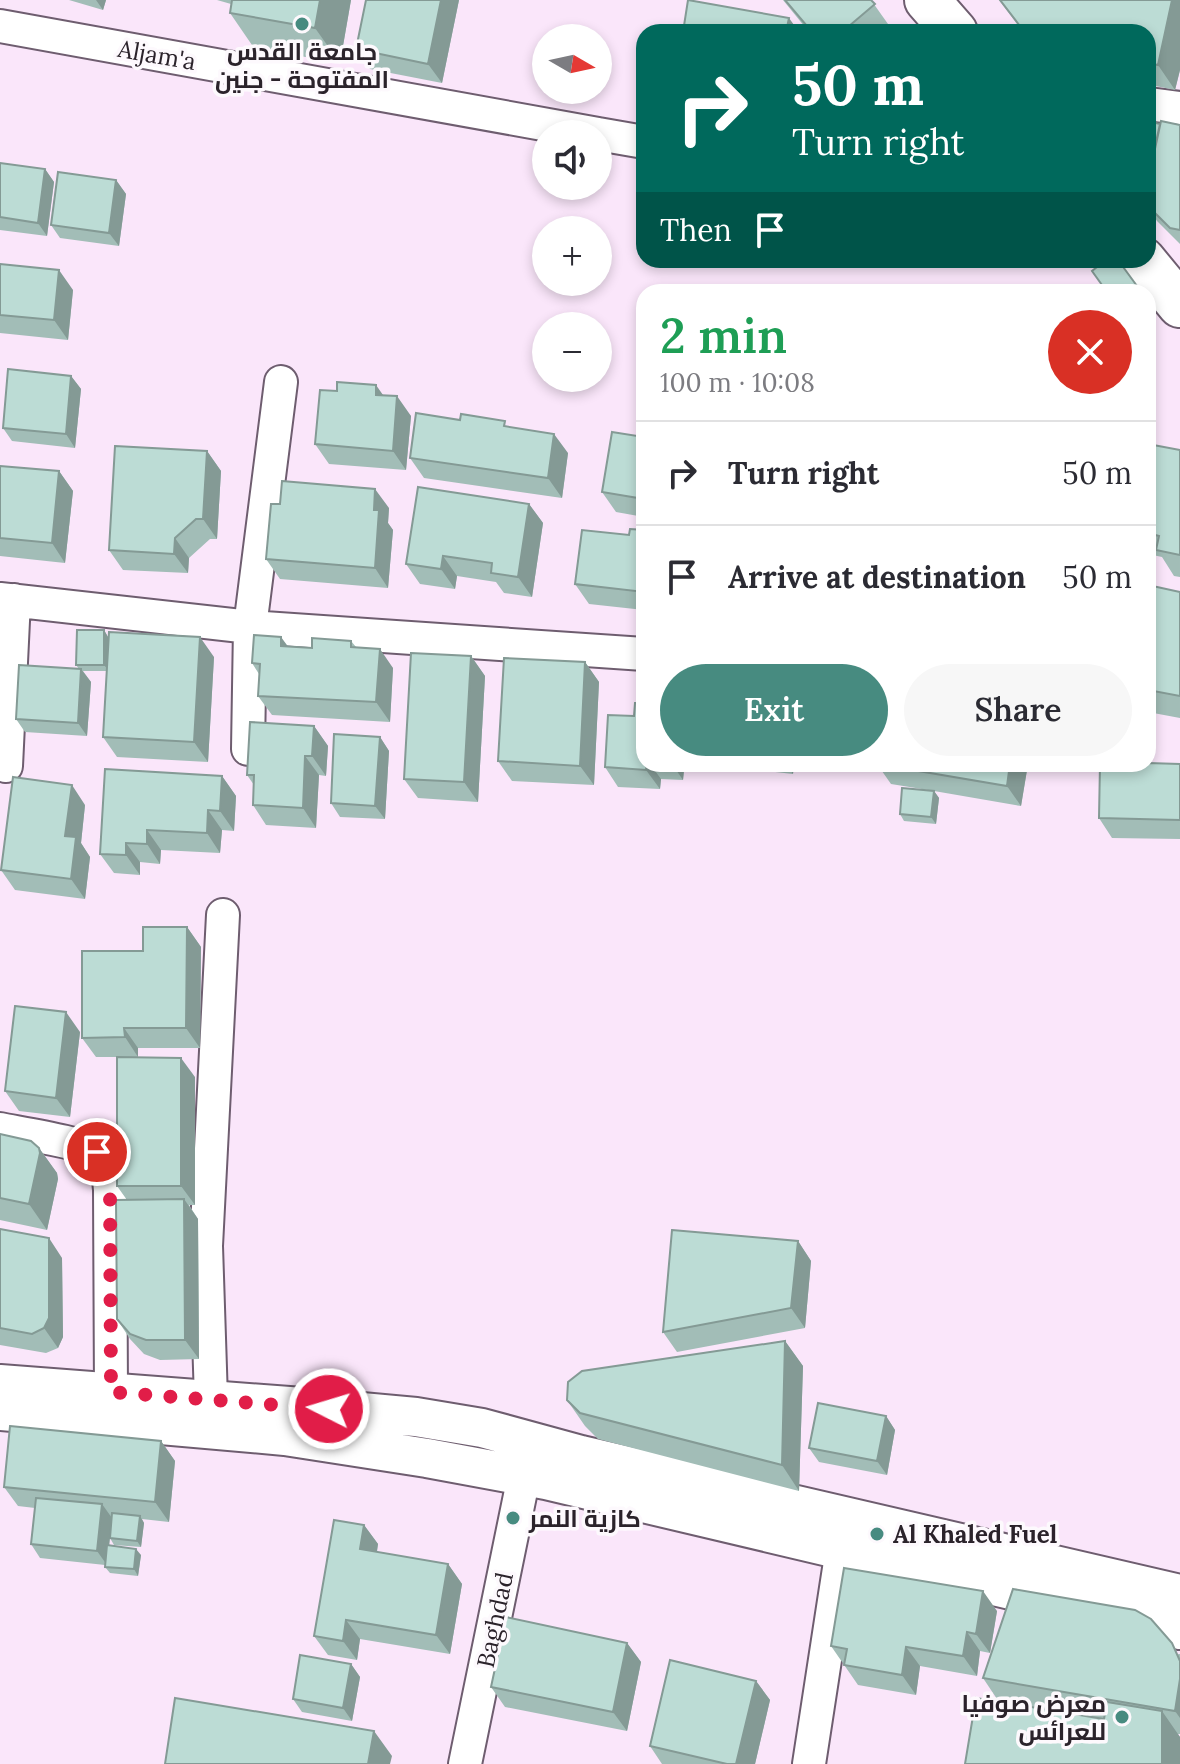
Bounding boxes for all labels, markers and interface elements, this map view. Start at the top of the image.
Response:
marker: جامعة القدس المفتوحة - جنين [293,15,311,33]
north arrow [532,24,612,104]
map controls [532,24,612,392]
street label: Aljam'a [115,33,198,77]
place label: جامعة القدس المفتوحة - جنين [215,36,389,95]
text: 50 m [792,49,924,120]
icon: right [660,56,764,160]
text: Turn right [792,119,965,165]
button: sound [532,120,612,200]
icon: arrive [748,208,792,252]
text: Then [660,211,732,249]
button: + [532,216,612,296]
text: 2 min [660,305,787,366]
button: close [1048,310,1132,394]
button: − [532,312,612,392]
text: 100 m · 10:08 [660,366,815,399]
icon: right [660,451,704,495]
text: Turn right [728,454,879,492]
text: 50 m [1062,454,1132,492]
icon: arrive [660,555,704,599]
text: Arrive at destination [728,558,1026,596]
text: 50 m [1062,558,1132,596]
button: Exit [660,664,888,756]
button: Share [904,664,1132,756]
pin [63,1118,131,1186]
icon: arrive [75,1130,119,1174]
position arrow [287,1367,371,1451]
place label: كازية النمر [528,1503,641,1534]
marker: كازية النمر [504,1509,522,1527]
place label: Al Khaled Fuel [893,1519,1057,1550]
marker: Al Khaled Fuel [868,1525,886,1543]
street label: Baghdad [470,1570,520,1670]
place label: معرض صوفيا للعرائس [962,1688,1106,1747]
marker: معرض صوفيا للعرائس [1113,1708,1131,1726]

